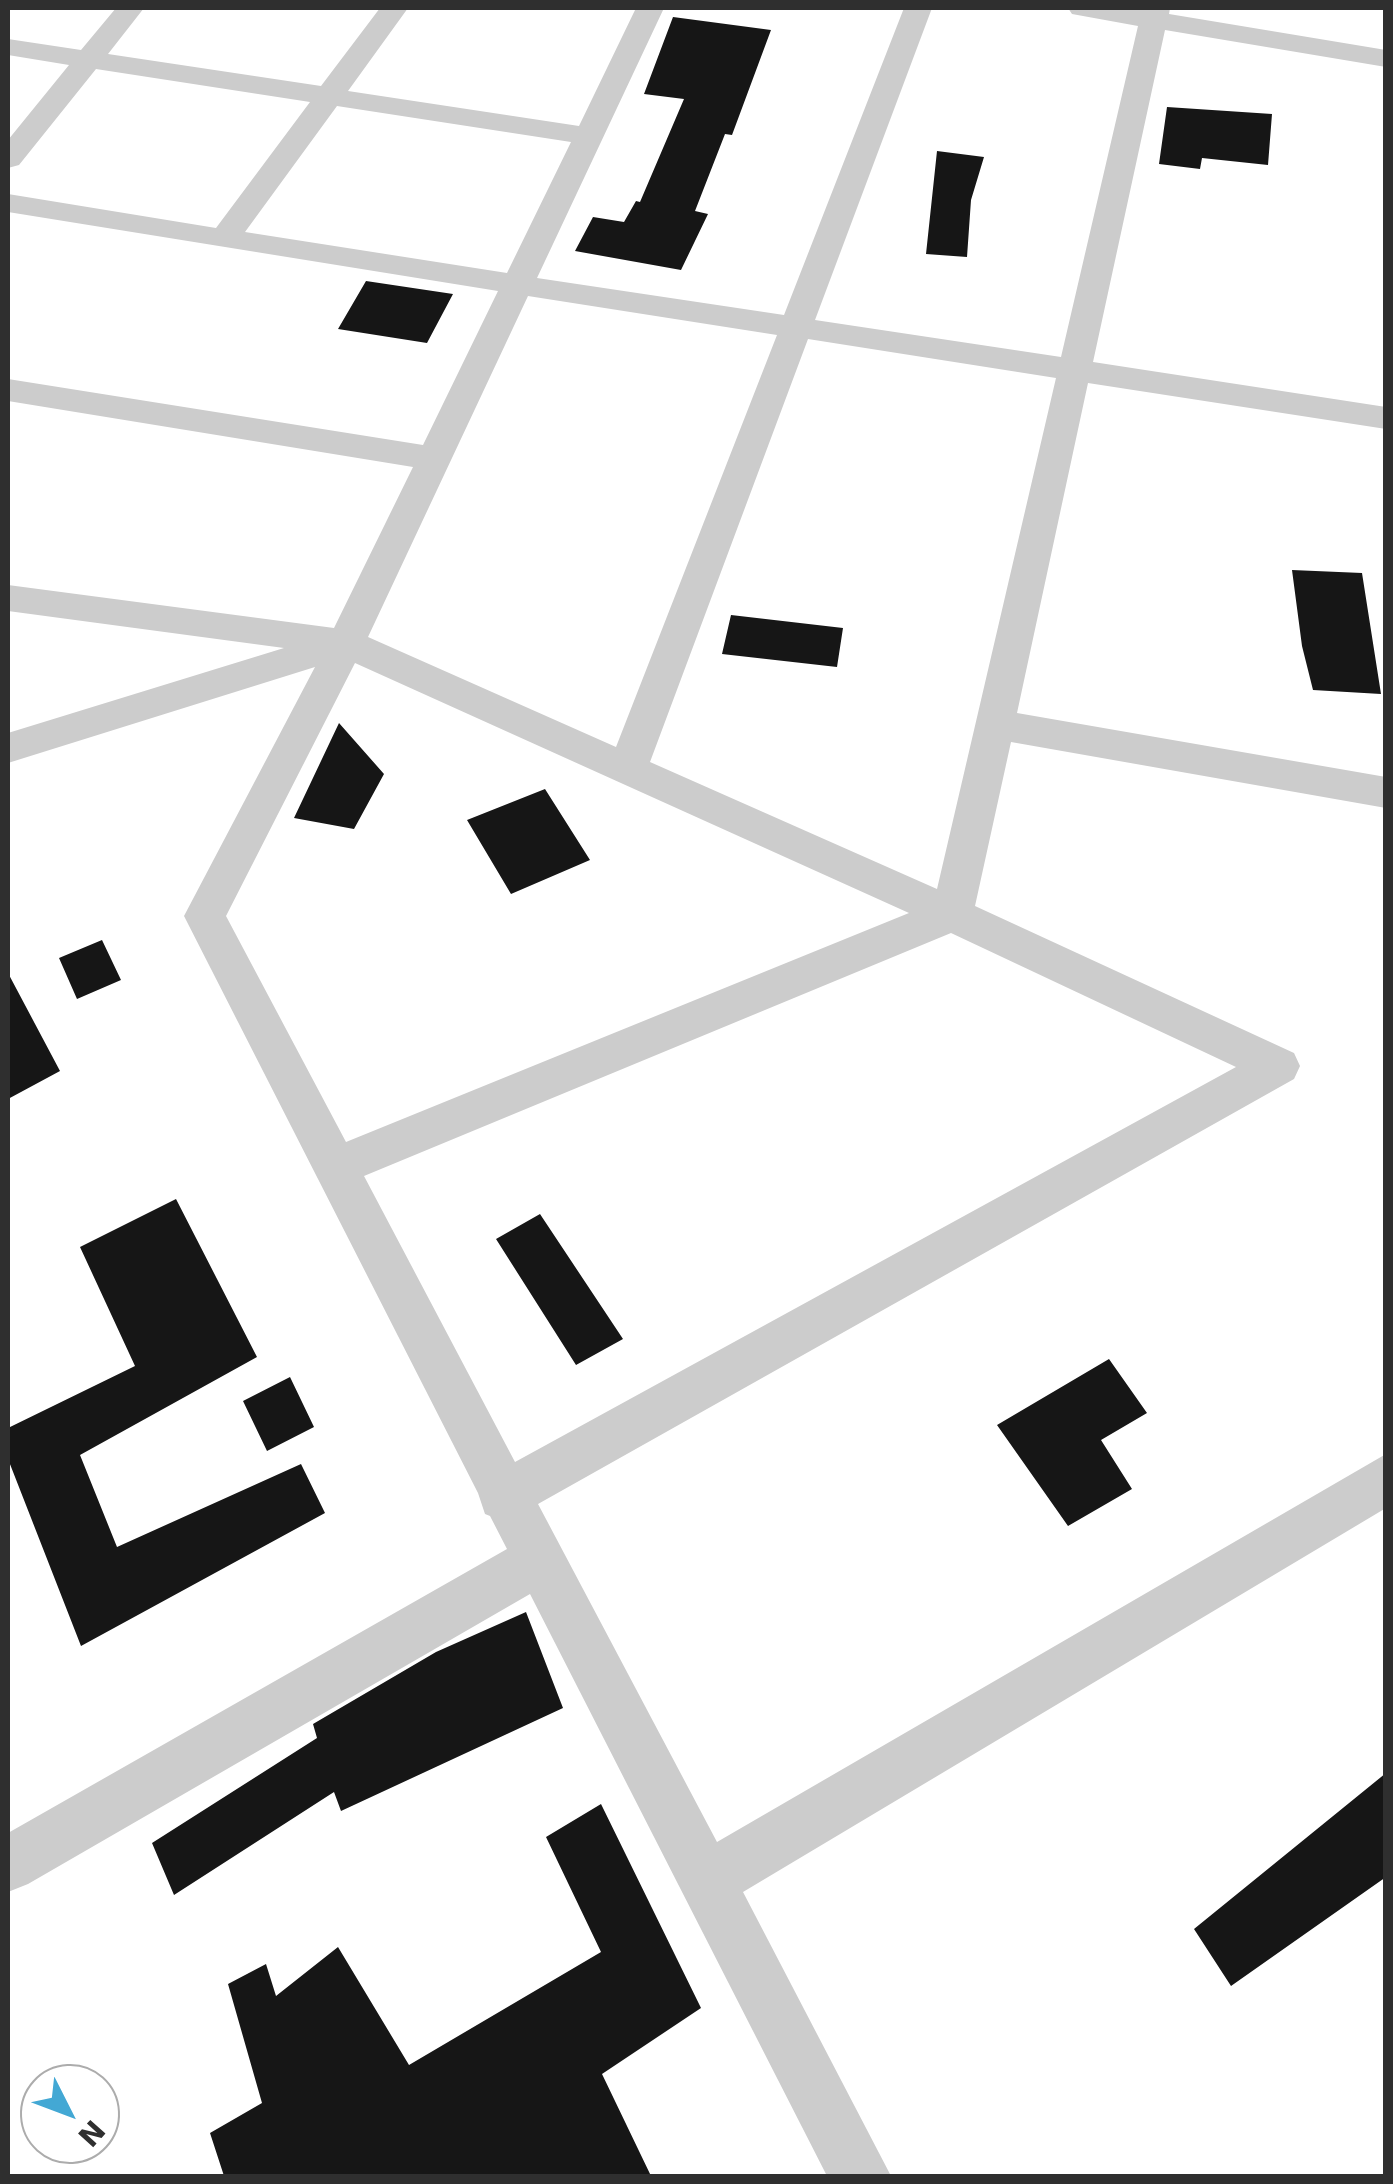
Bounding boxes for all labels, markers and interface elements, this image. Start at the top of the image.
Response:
north arrow [20,2064,120,2164]
text: N [71,2113,111,2153]

